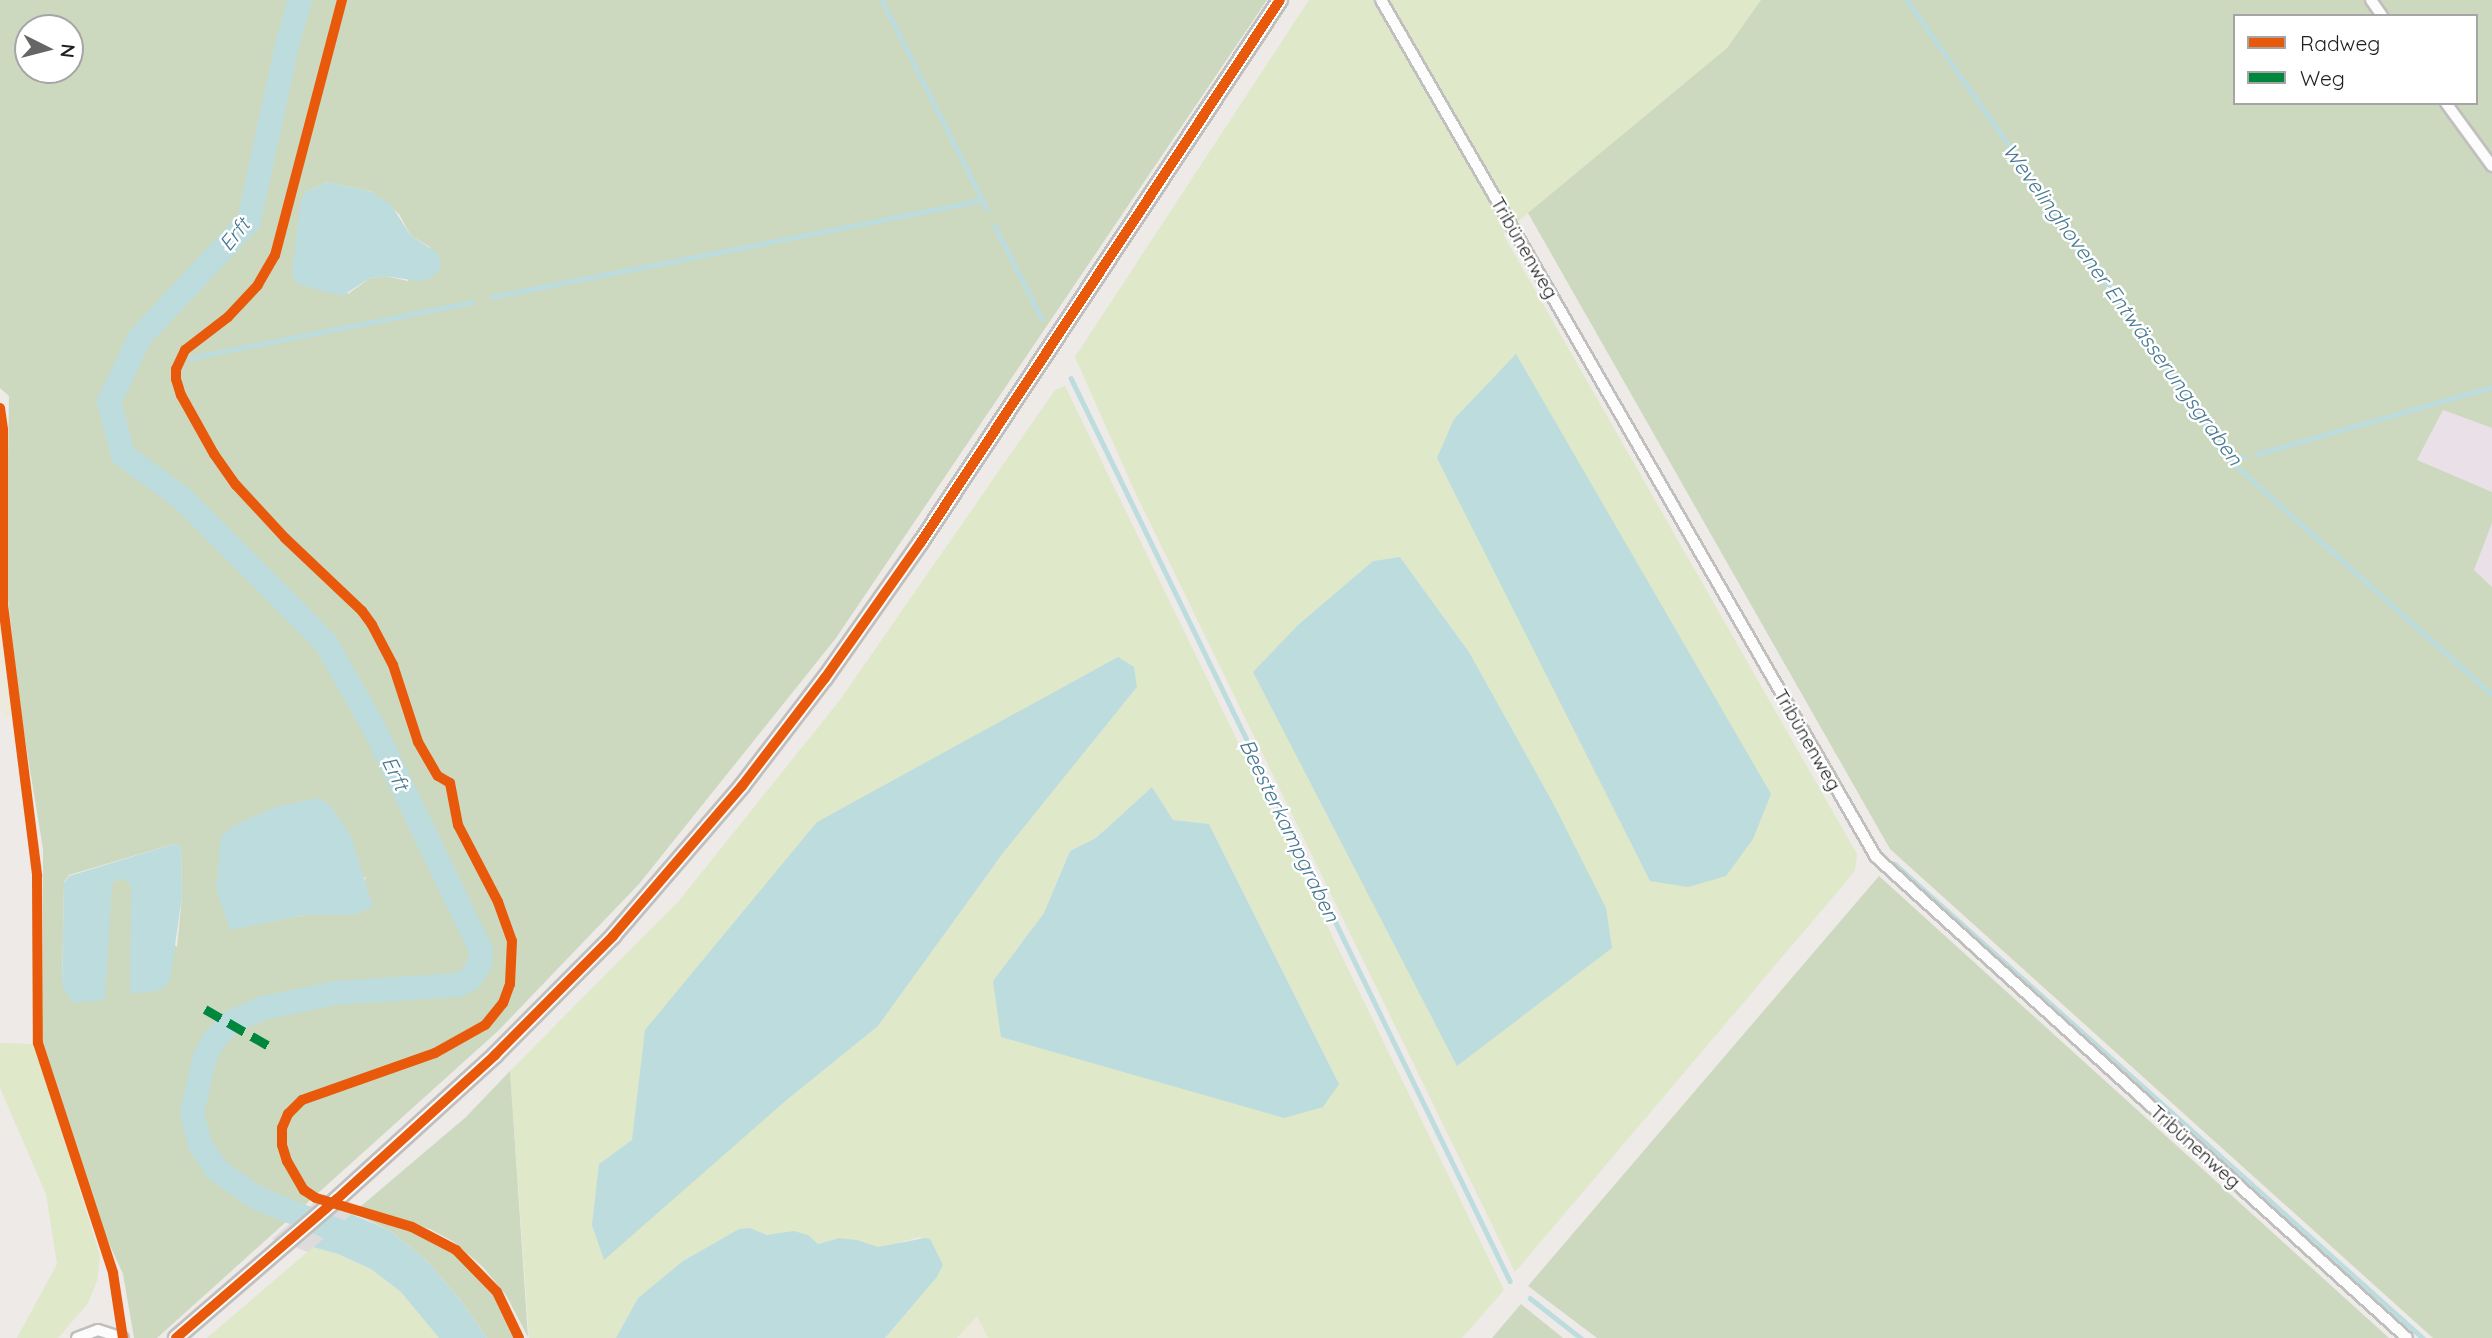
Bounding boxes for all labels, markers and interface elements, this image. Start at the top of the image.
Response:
north arrow [14,14,84,84]
legend [2233,14,2478,105]
text: Radweg [2300,30,2380,56]
text: N [55,43,81,59]
text: Weg [2300,65,2345,91]
water label: Wevelinghovener Entwässerungsgraben [1998,138,2248,470]
street label: Tribünenweg [1486,193,1562,303]
water label: Erft [213,213,255,255]
street label: Tribünenweg [1769,685,1845,795]
water label: Beesterkampgraben [1235,734,1345,926]
water label: Erft [377,752,415,794]
street label: Tribünenweg [2145,1101,2245,1193]

